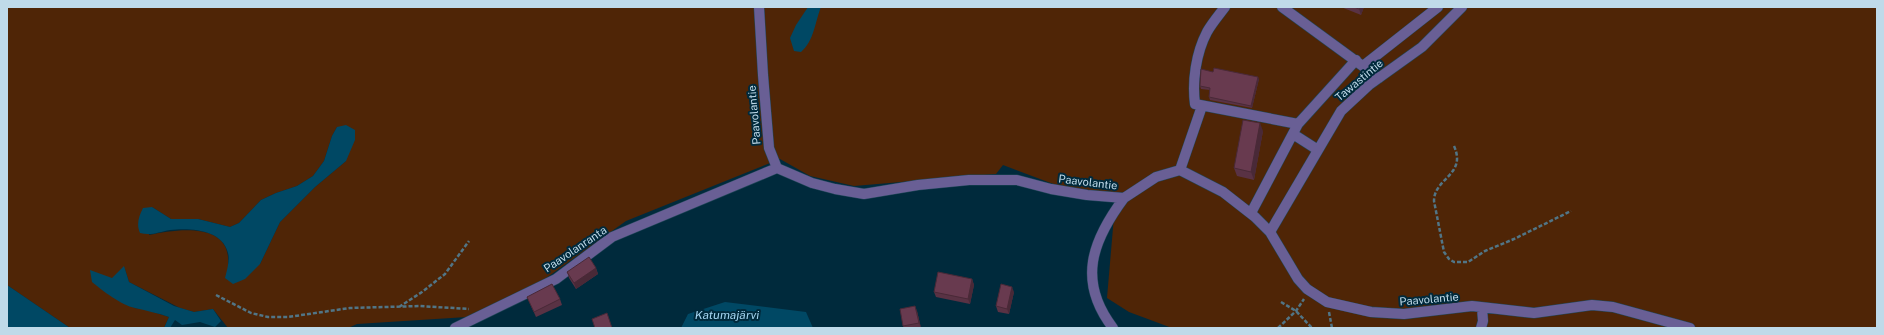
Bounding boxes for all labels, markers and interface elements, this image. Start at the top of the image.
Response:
street label: Tawastintie [1333,57,1385,103]
street label: Paavolantie [745,85,763,145]
street label: Paavolantie [1058,172,1118,192]
street label: Paavolanranta [541,224,609,274]
street label: Paavolantie [1399,290,1459,308]
water label: Katumajärvi [695,308,759,322]

